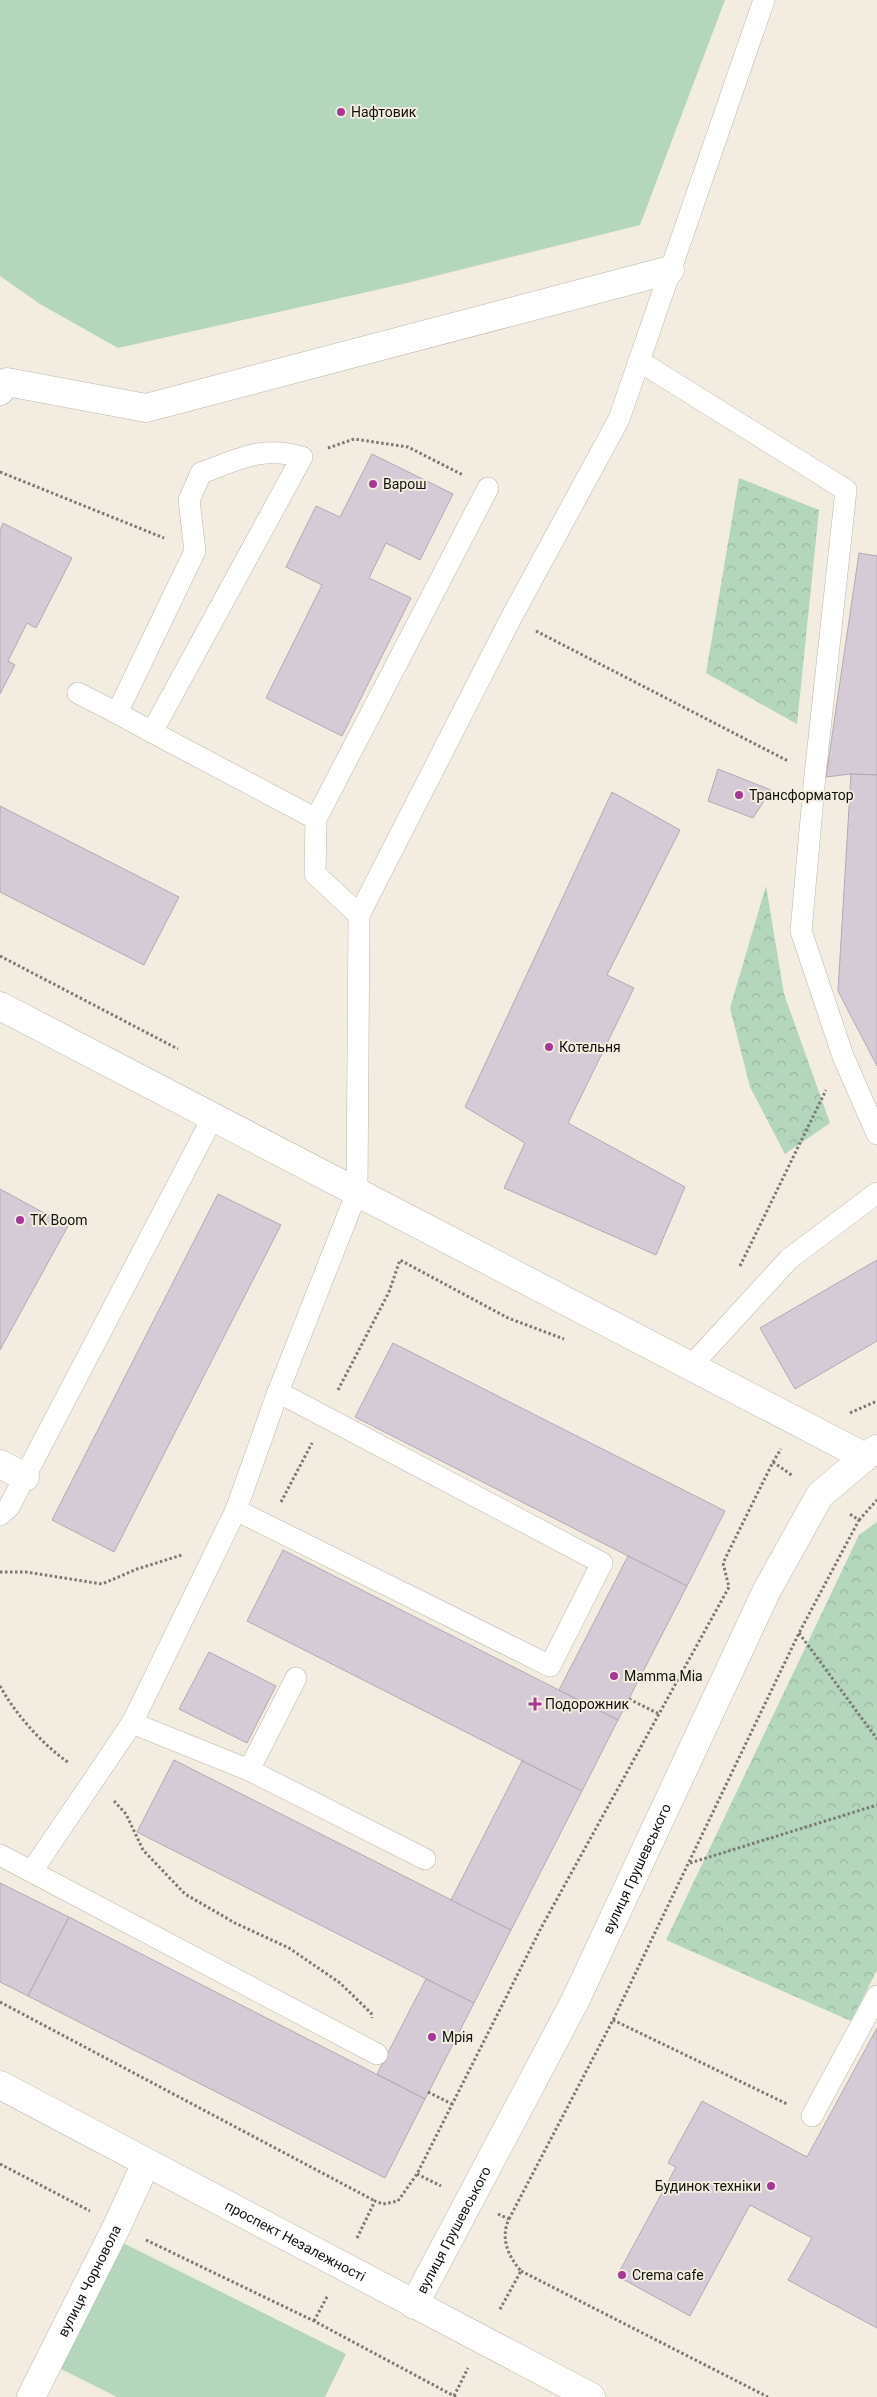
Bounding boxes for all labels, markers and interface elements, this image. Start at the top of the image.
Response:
place label: Нафтовик [351,104,417,120]
marker: Нафтовик [335,106,347,118]
place label: Варош [383,476,427,492]
marker: Варош [367,478,379,490]
place label: Трансформатор [749,787,854,803]
marker: Трансформатор [733,789,745,801]
place label: Котельня [559,1039,621,1055]
marker: Котельня [543,1041,555,1053]
place label: TK Boom [30,1212,88,1228]
marker: TK Boom [14,1214,26,1226]
place label: Mamma Mia [624,1668,703,1684]
marker: Mamma Mia [608,1670,620,1682]
place label: Подорожник [545,1696,629,1712]
marker: Подорожник [529,1698,541,1710]
street label: вулиця Грушевського [600,1801,674,1936]
place label: Мрія [442,2029,473,2045]
marker: Мрія [426,2031,438,2043]
street label: вулиця Грушевського [414,2164,494,2296]
place label: Будинок техніки [655,2178,761,2194]
marker: Будинок техніки [765,2180,777,2192]
street label: проспект Незалежності [222,2197,368,2285]
street label: вулиця Чорновола [55,2222,124,2339]
place label: Crema cafe [632,2267,704,2283]
marker: Crema cafe [616,2269,628,2281]

